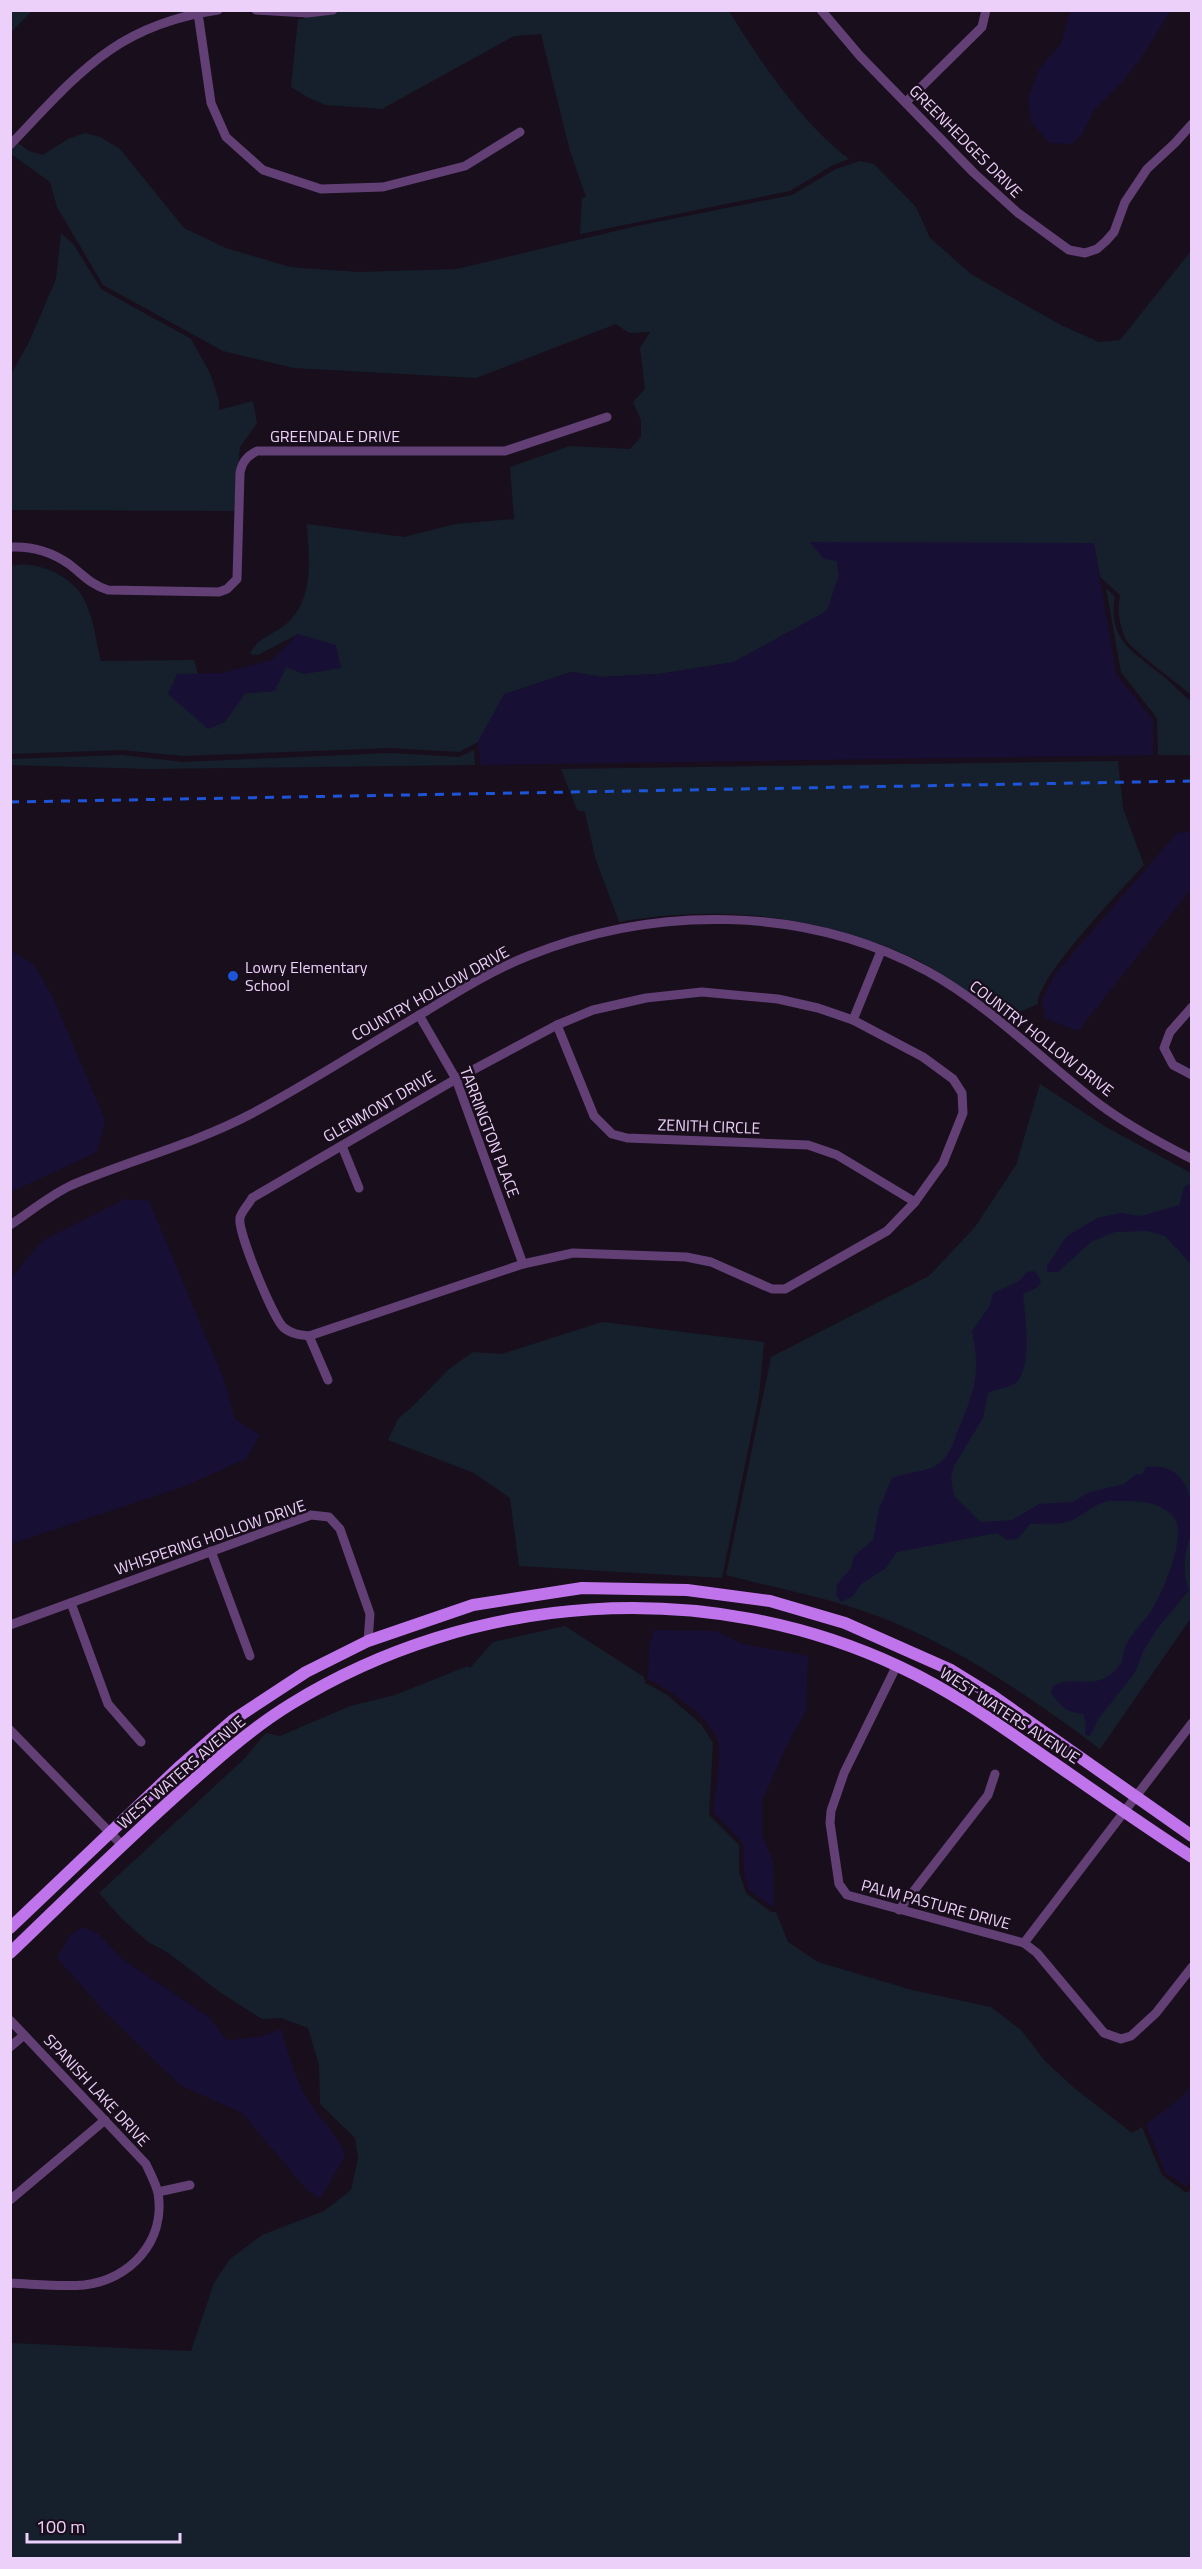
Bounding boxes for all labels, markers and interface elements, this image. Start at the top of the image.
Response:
street label: GREENHEDGES DRIVE [904,79,1028,203]
street label: GREENDALE DRIVE [270,424,400,448]
street label: COUNTRY HOLLOW DRIVE [347,939,513,1046]
place label: Lowry Elementary School [245,955,368,997]
marker: Lowry Elementary School [226,969,240,983]
street label: COUNTRY HOLLOW DRIVE [965,974,1119,1102]
street label: TARRINGTON PLACE [454,1063,526,1201]
street label: GLENMONT DRIVE [318,1064,440,1148]
street label: ZENITH CIRCLE [657,1112,761,1140]
street label: WHISPERING HOLLOW DRIVE [111,1493,309,1581]
street label: WEST WATERS AVENUE [935,1661,1085,1769]
street label: WEST WATERS AVENUE [112,1709,250,1834]
street label: PALM PASTURE DRIVE [859,1873,1013,1935]
street label: SPANISH LAKE DRIVE [38,2028,156,2152]
scale bar [27,2506,180,2544]
text: 100 m [36,2513,85,2540]

